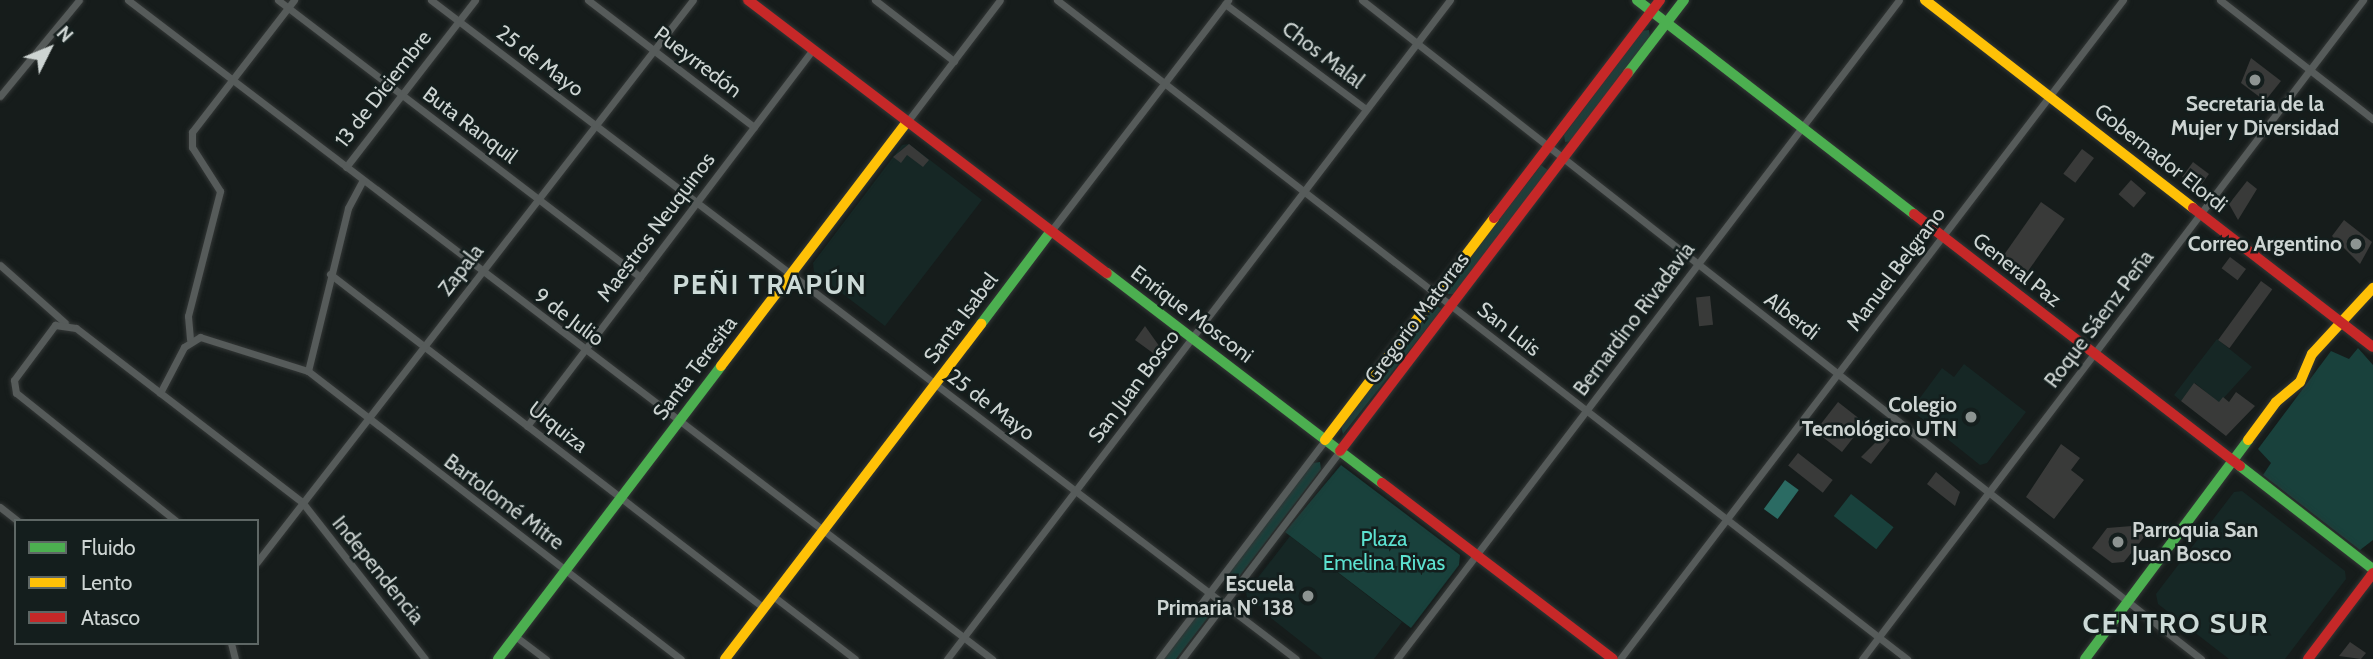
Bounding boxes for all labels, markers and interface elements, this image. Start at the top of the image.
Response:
north arrow [14,14,84,84]
street label: Chos Malal [1277,16,1369,94]
street label: 25 de Mayo [491,20,589,102]
street label: Pueyrredón [649,21,747,103]
text: N [52,22,78,47]
street label: 13 de Diciembre [329,25,437,153]
marker: Secretaria de la Mujer y Diversidad [2247,72,2263,88]
street label: Buta Ranquil [418,81,522,169]
place label: Secretaria de la Mujer y Diversidad [2171,91,2339,141]
street label: Gobernador Elordi [2090,98,2232,218]
street label: Maestros Neuquinos [592,147,720,307]
street label: Manuel Belgrano [1841,202,1951,336]
street label: General Paz [1968,228,2066,312]
place label: Correo Argentino [2188,231,2342,257]
marker: Correo Argentino [2348,236,2364,252]
street label: Bernardino Rivadavia [1568,237,1700,401]
street label: Zapala [433,239,489,301]
street label: Roque Sáenz Peña [2039,245,2159,393]
street label: Gregorio Matorras [1359,247,1475,389]
street label: Enrique Mosconi [1126,260,1258,368]
district label: PEÑI TRAPÚN [674,267,866,301]
street label: Santa Isabel [919,268,1003,368]
street label: 9 de Julio [529,283,609,351]
street label: Alberdi [1760,287,1824,345]
street label: San Luis [1472,296,1546,362]
street label: Santa Teresita [648,311,742,425]
street label: San Juan Bosco [1083,324,1185,448]
street label: 25 de Mayo [942,364,1040,446]
place label: Colegio Tecnológico UTN [1802,392,1957,442]
street label: Urquiza [523,396,593,458]
marker: Colegio Tecnológico UTN [1963,409,1979,425]
street label: Bartolomé Mitre [439,449,569,555]
street label: Independencia [327,511,429,629]
place label: Parroquia San Juan Bosco [2132,517,2258,567]
legend [14,519,259,645]
park label: Plaza Emelina Rivas [1323,526,1445,576]
marker: Parroquia San Juan Bosco [2110,534,2126,550]
text: Fluido [81,535,136,560]
text: Lento [81,570,132,595]
place label: Escuela Primaria N° 138 [1156,571,1294,621]
marker: Escuela Primaria N° 138 [1300,588,1316,604]
text: Atasco [81,605,140,630]
district label: CENTRO SUR [2084,606,2268,640]

